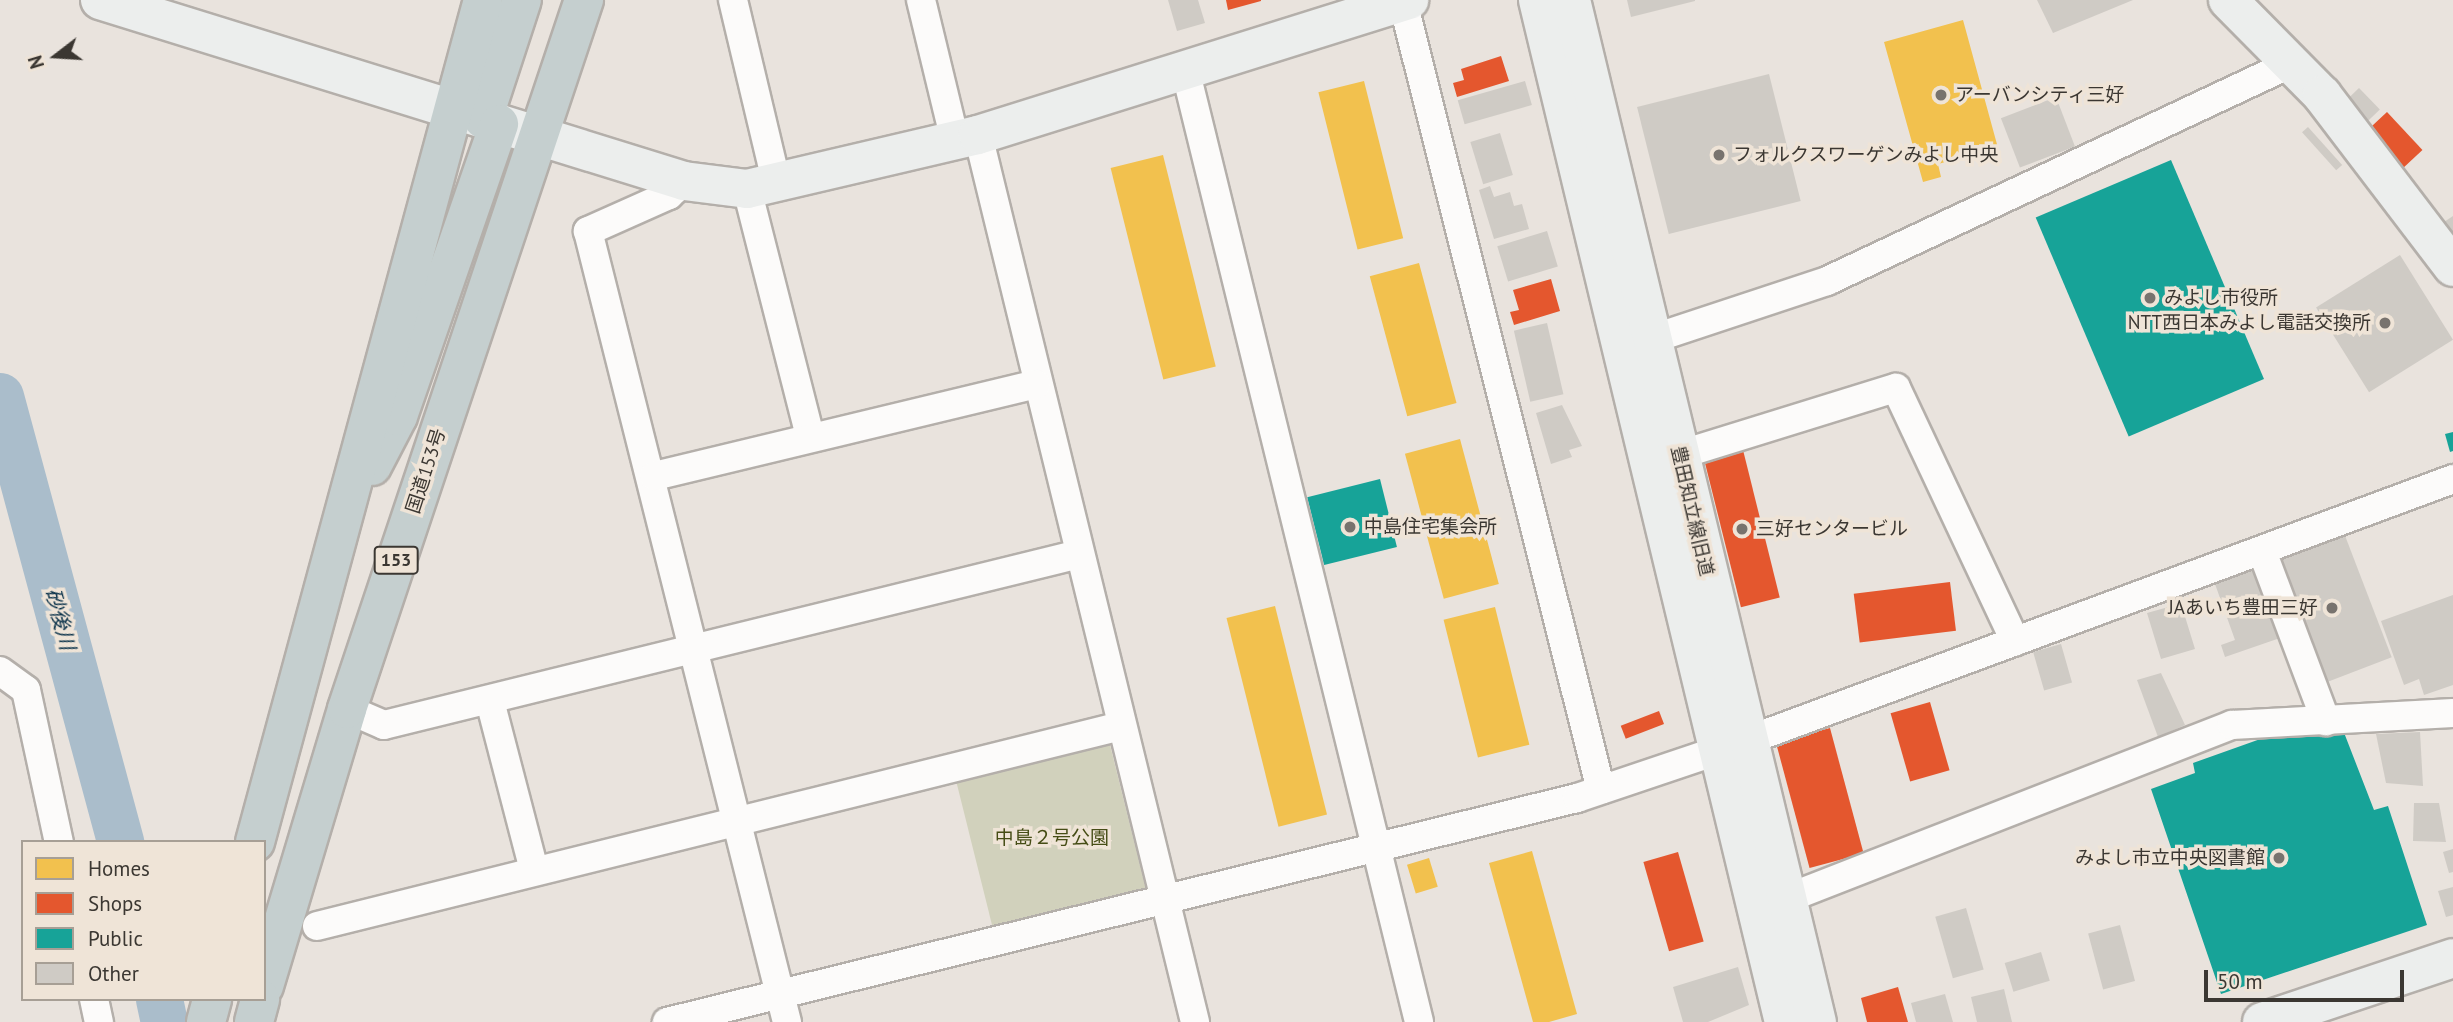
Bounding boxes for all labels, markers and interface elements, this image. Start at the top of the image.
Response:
north arrow [21,21,91,91]
text: N [23,53,49,72]
place label: アーバンシティ三好 [1955,84,2125,106]
marker: アーバンシティ三好 [1933,87,1949,103]
place label: フォルクスワーゲンみよし中央 [1733,144,1999,166]
marker: フォルクスワーゲンみよし中央 [1711,147,1727,163]
place label: みよし市役所 [2164,287,2278,309]
marker: みよし市役所 [2142,290,2158,306]
place label: NTT西日本みよし電話交換所 [2128,312,2371,334]
marker: NTT西日本みよし電話交換所 [2377,315,2393,331]
street label: 国道153号 [402,426,450,516]
street label: 豊田知立線旧道 [1666,444,1718,578]
place label: 中島住宅集会所 [1364,516,1497,538]
place label: 三好センタービル [1756,518,1908,540]
marker: 中島住宅集会所 [1342,519,1358,535]
marker: 三好センタービル [1734,521,1750,537]
road number: 153 [373,546,419,574]
water label: 砂後川 [40,585,80,653]
place label: JAあいち豊田三好 [2168,597,2318,619]
marker: JAあいち豊田三好 [2324,600,2340,616]
park label: 中島２号公園 [995,827,1109,849]
legend [21,840,266,1001]
place label: みよし市立中央図書館 [2075,847,2265,869]
marker: みよし市立中央図書館 [2271,850,2287,866]
text: Homes [88,855,150,882]
text: Shops [88,890,142,917]
text: Public [88,925,143,952]
scale bar [2208,956,2408,1000]
text: Other [88,960,139,987]
text: 50 m [2217,968,2263,995]

